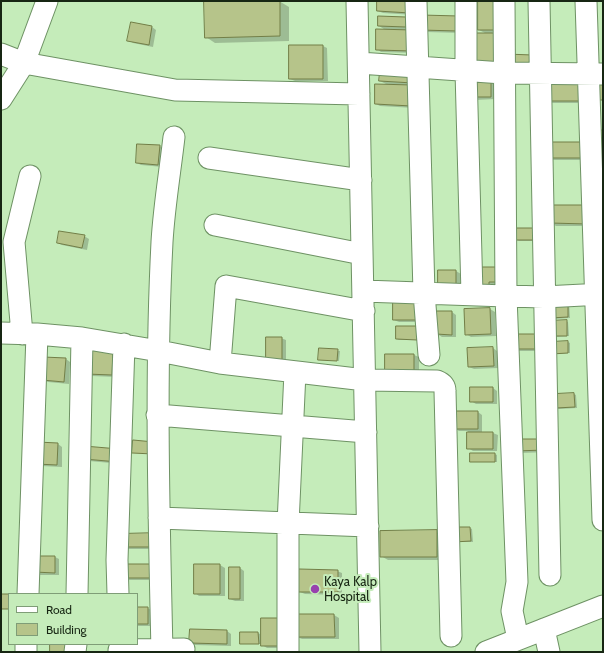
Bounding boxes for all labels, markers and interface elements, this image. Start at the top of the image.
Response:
place label: Kaya Kalp Hospital [324,574,377,605]
marker: Kaya Kalp Hospital [309,583,321,595]
legend [8,593,138,645]
text: Road [46,602,72,617]
text: Building [46,622,87,637]

